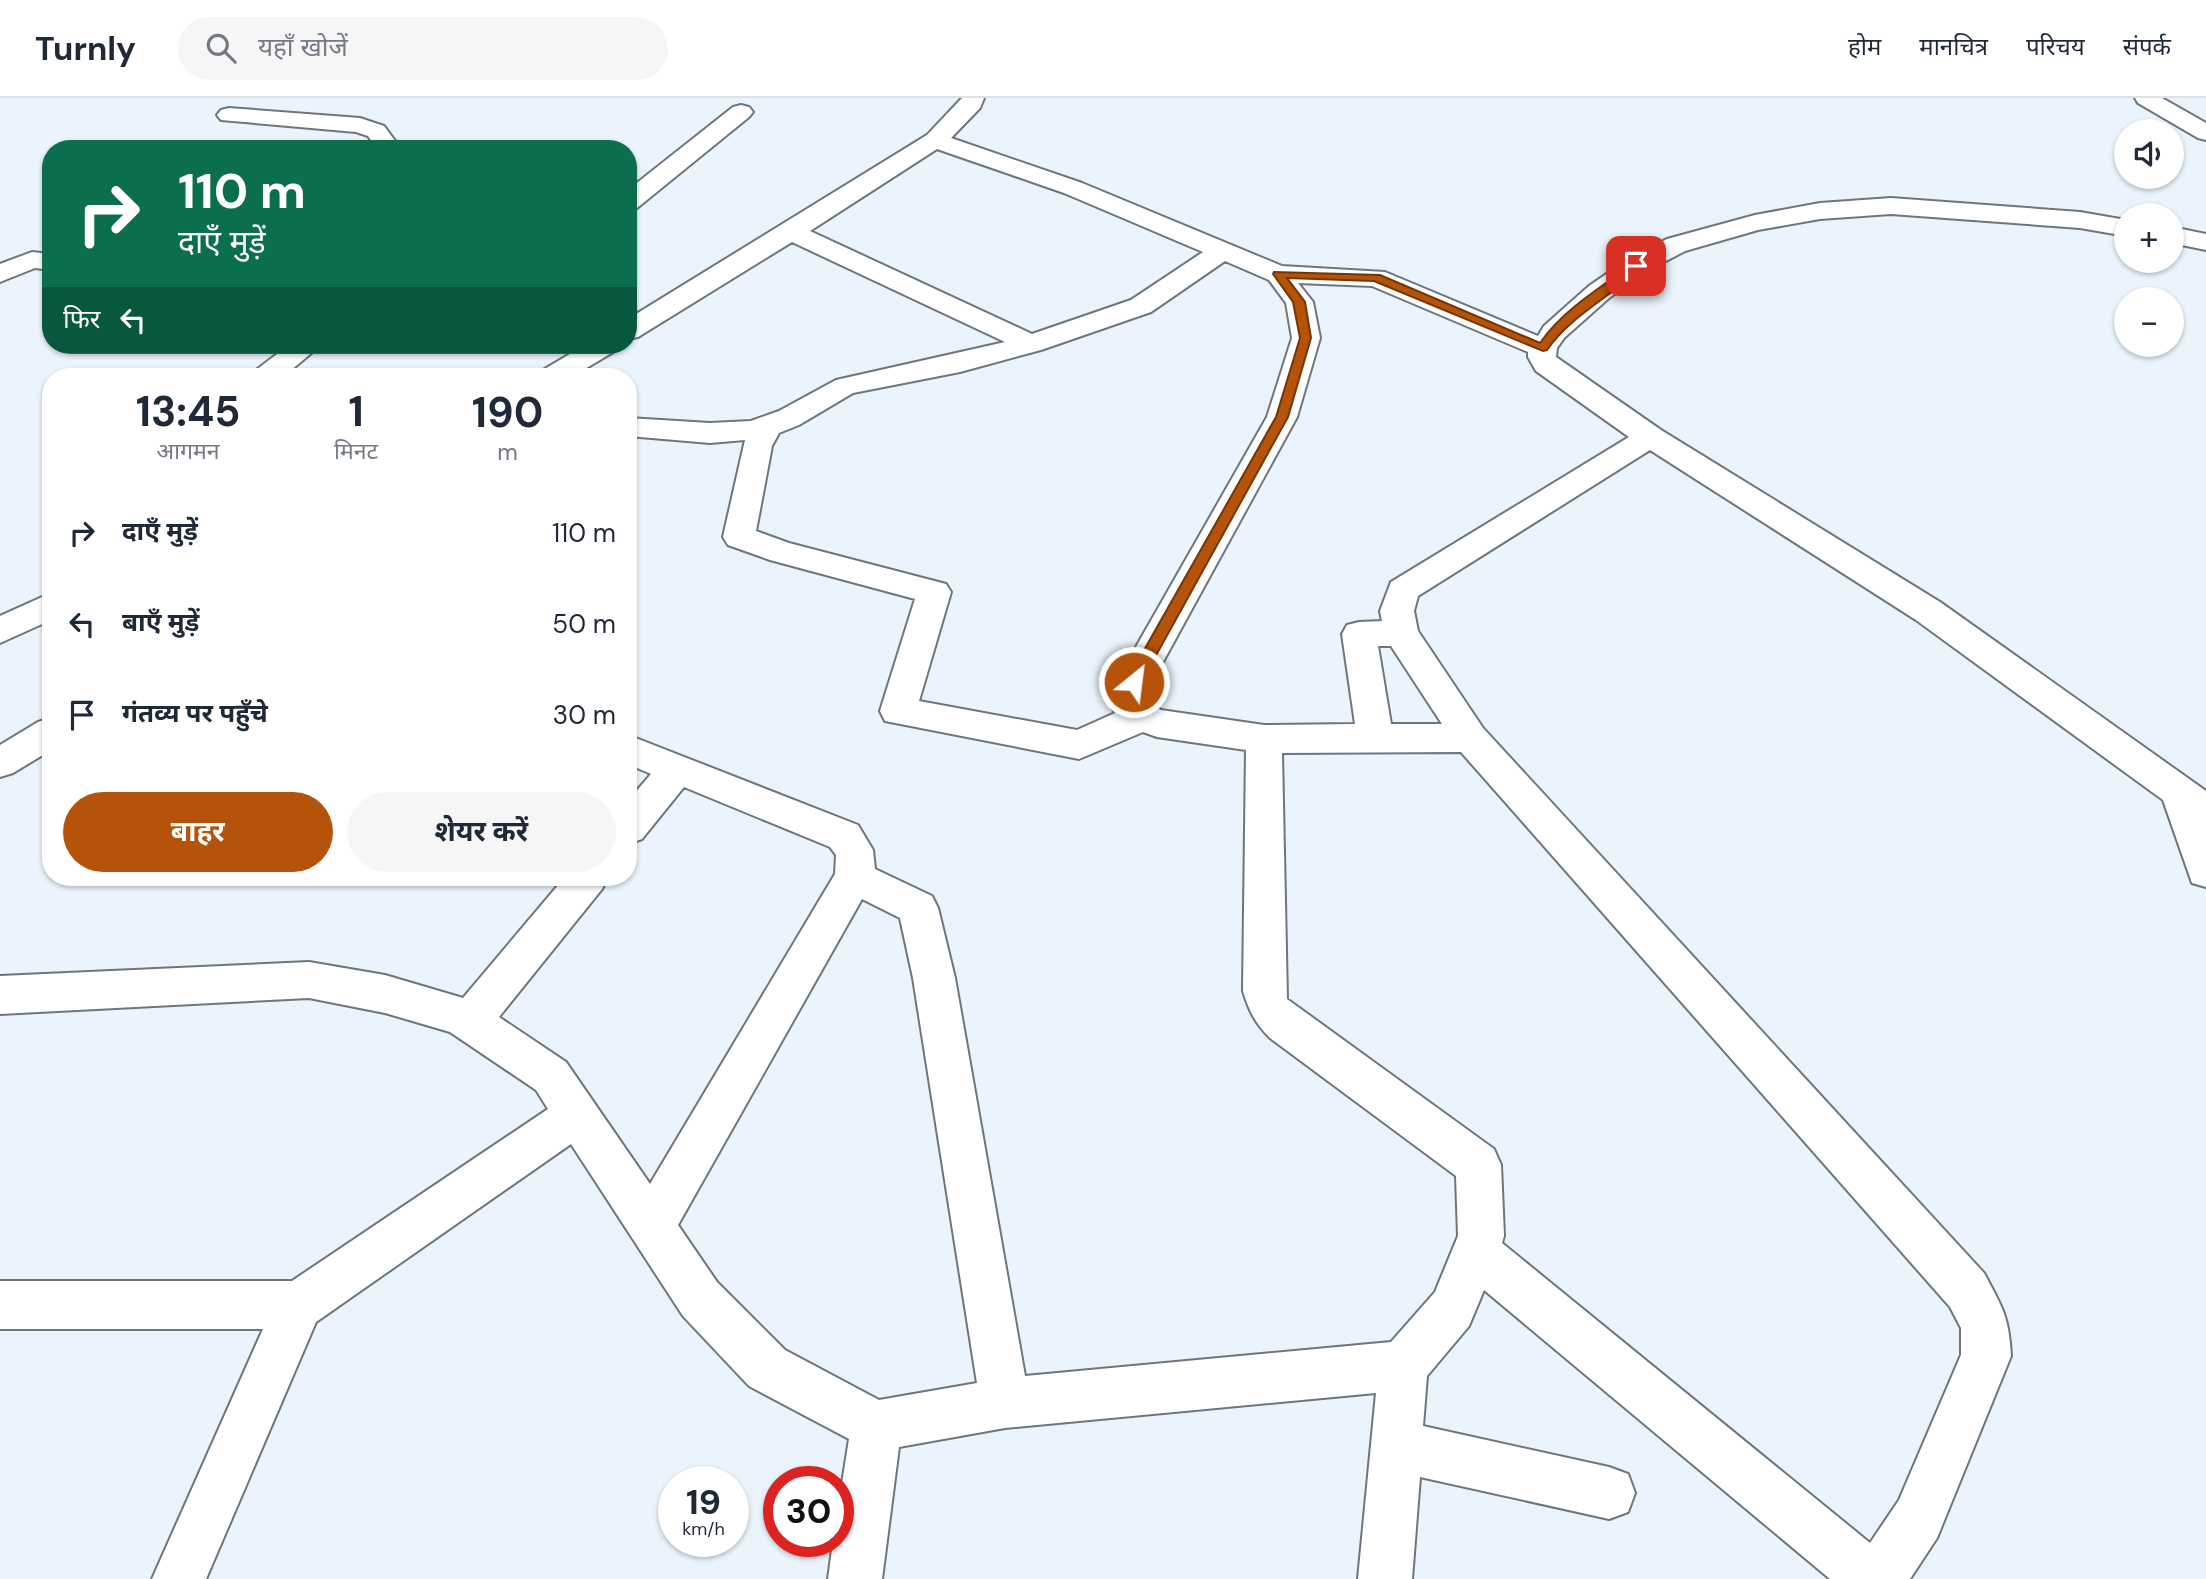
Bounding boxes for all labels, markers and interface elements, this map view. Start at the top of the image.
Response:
search box [178,17,668,80]
text: Turnly [35,27,136,70]
icon: search [202,29,240,67]
text: यहाँ खोजें [258,30,348,64]
text: होम [1848,31,1881,62]
text: मानचित्र [1919,31,1988,62]
text: परिचय [2026,31,2085,62]
text: संपर्क [2123,31,2171,62]
map controls [2114,119,2184,357]
button: sound [2114,119,2184,189]
text: 110 m [178,159,306,223]
icon: right [63,168,154,259]
button: + [2114,203,2184,273]
text: दाएँ मुड़ें [178,221,266,263]
pin [1606,236,1666,296]
icon: arrive [1617,247,1655,285]
button: − [2114,287,2184,357]
icon: left [114,301,152,339]
text: फिर [63,302,100,336]
text: 13:45 [136,384,240,439]
text: 1 [348,384,364,439]
text: 190 [472,385,543,440]
text: आगमन [157,436,220,466]
text: मिनट [334,436,378,466]
text: m [497,437,518,467]
icon: right [63,514,101,552]
text: दाएँ मुड़ें [122,514,198,548]
text: 110 m [552,516,616,550]
icon: left [63,605,101,643]
text: बाएँ मुड़ें [122,605,199,639]
text: 50 m [552,607,616,641]
position arrow [1097,645,1171,719]
icon: arrive [63,696,101,734]
text: गंतव्य पर पहुँचे [122,696,268,730]
text: 30 m [553,698,616,732]
button: बाहर [63,792,333,872]
button: शेयर करें [347,792,616,872]
speed limit sign: 30 [763,1466,854,1557]
text: 19 [686,1479,721,1525]
text: km/h [682,1517,725,1541]

